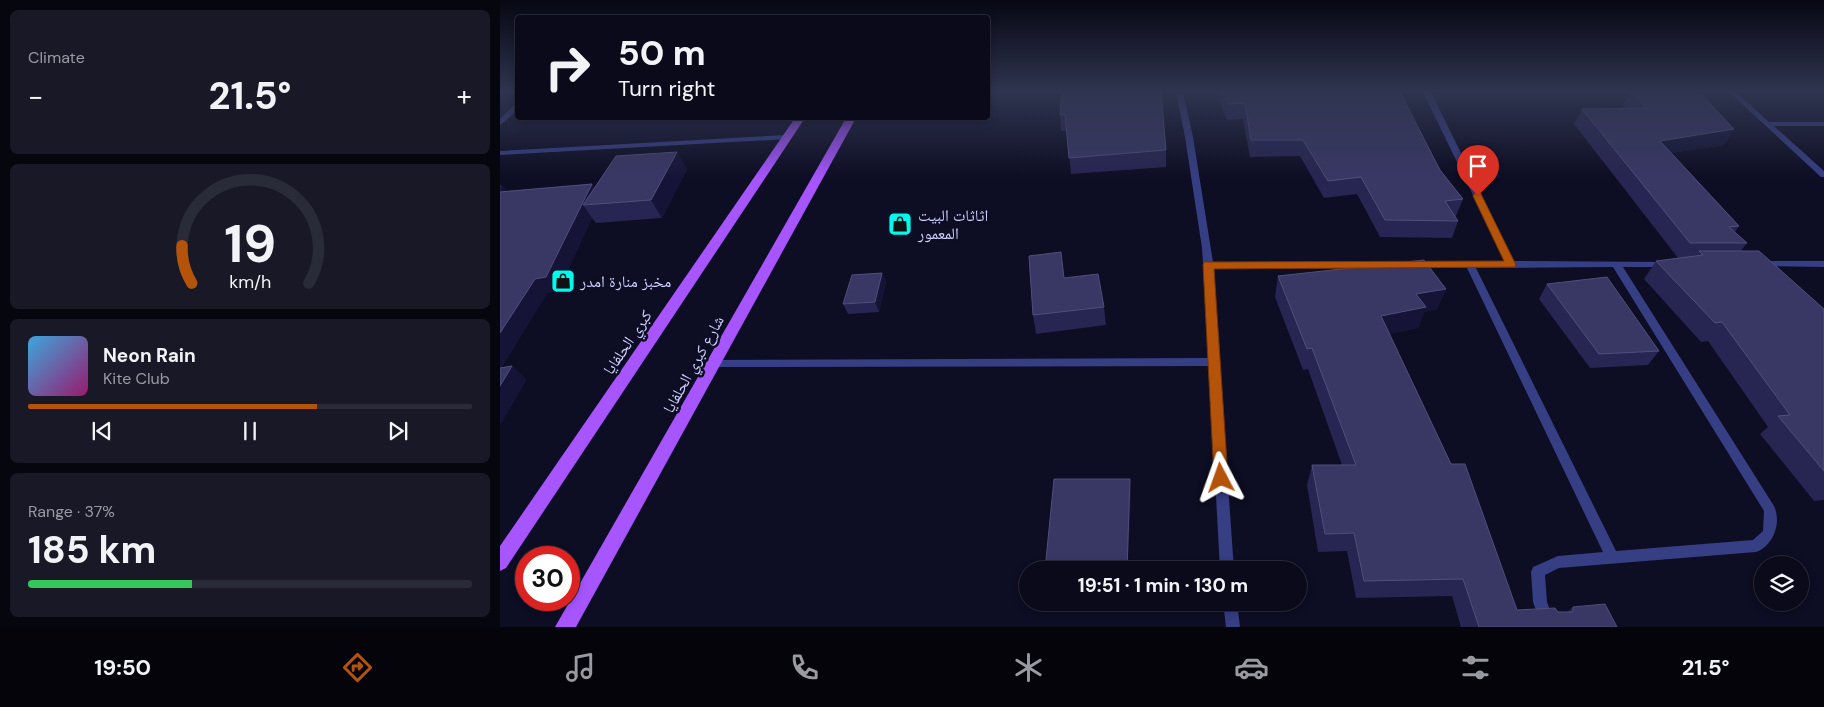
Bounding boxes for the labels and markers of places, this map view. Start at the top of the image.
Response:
pin [1457,145,1499,196]
place label: اثاثات البيت المعمور [917,205,988,244]
shop icon: اثاثات البيت المعمور [887,211,913,237]
shop icon: مخبز منارة امدر [550,268,576,294]
place label: مخبز منارة امدر [579,271,671,292]

